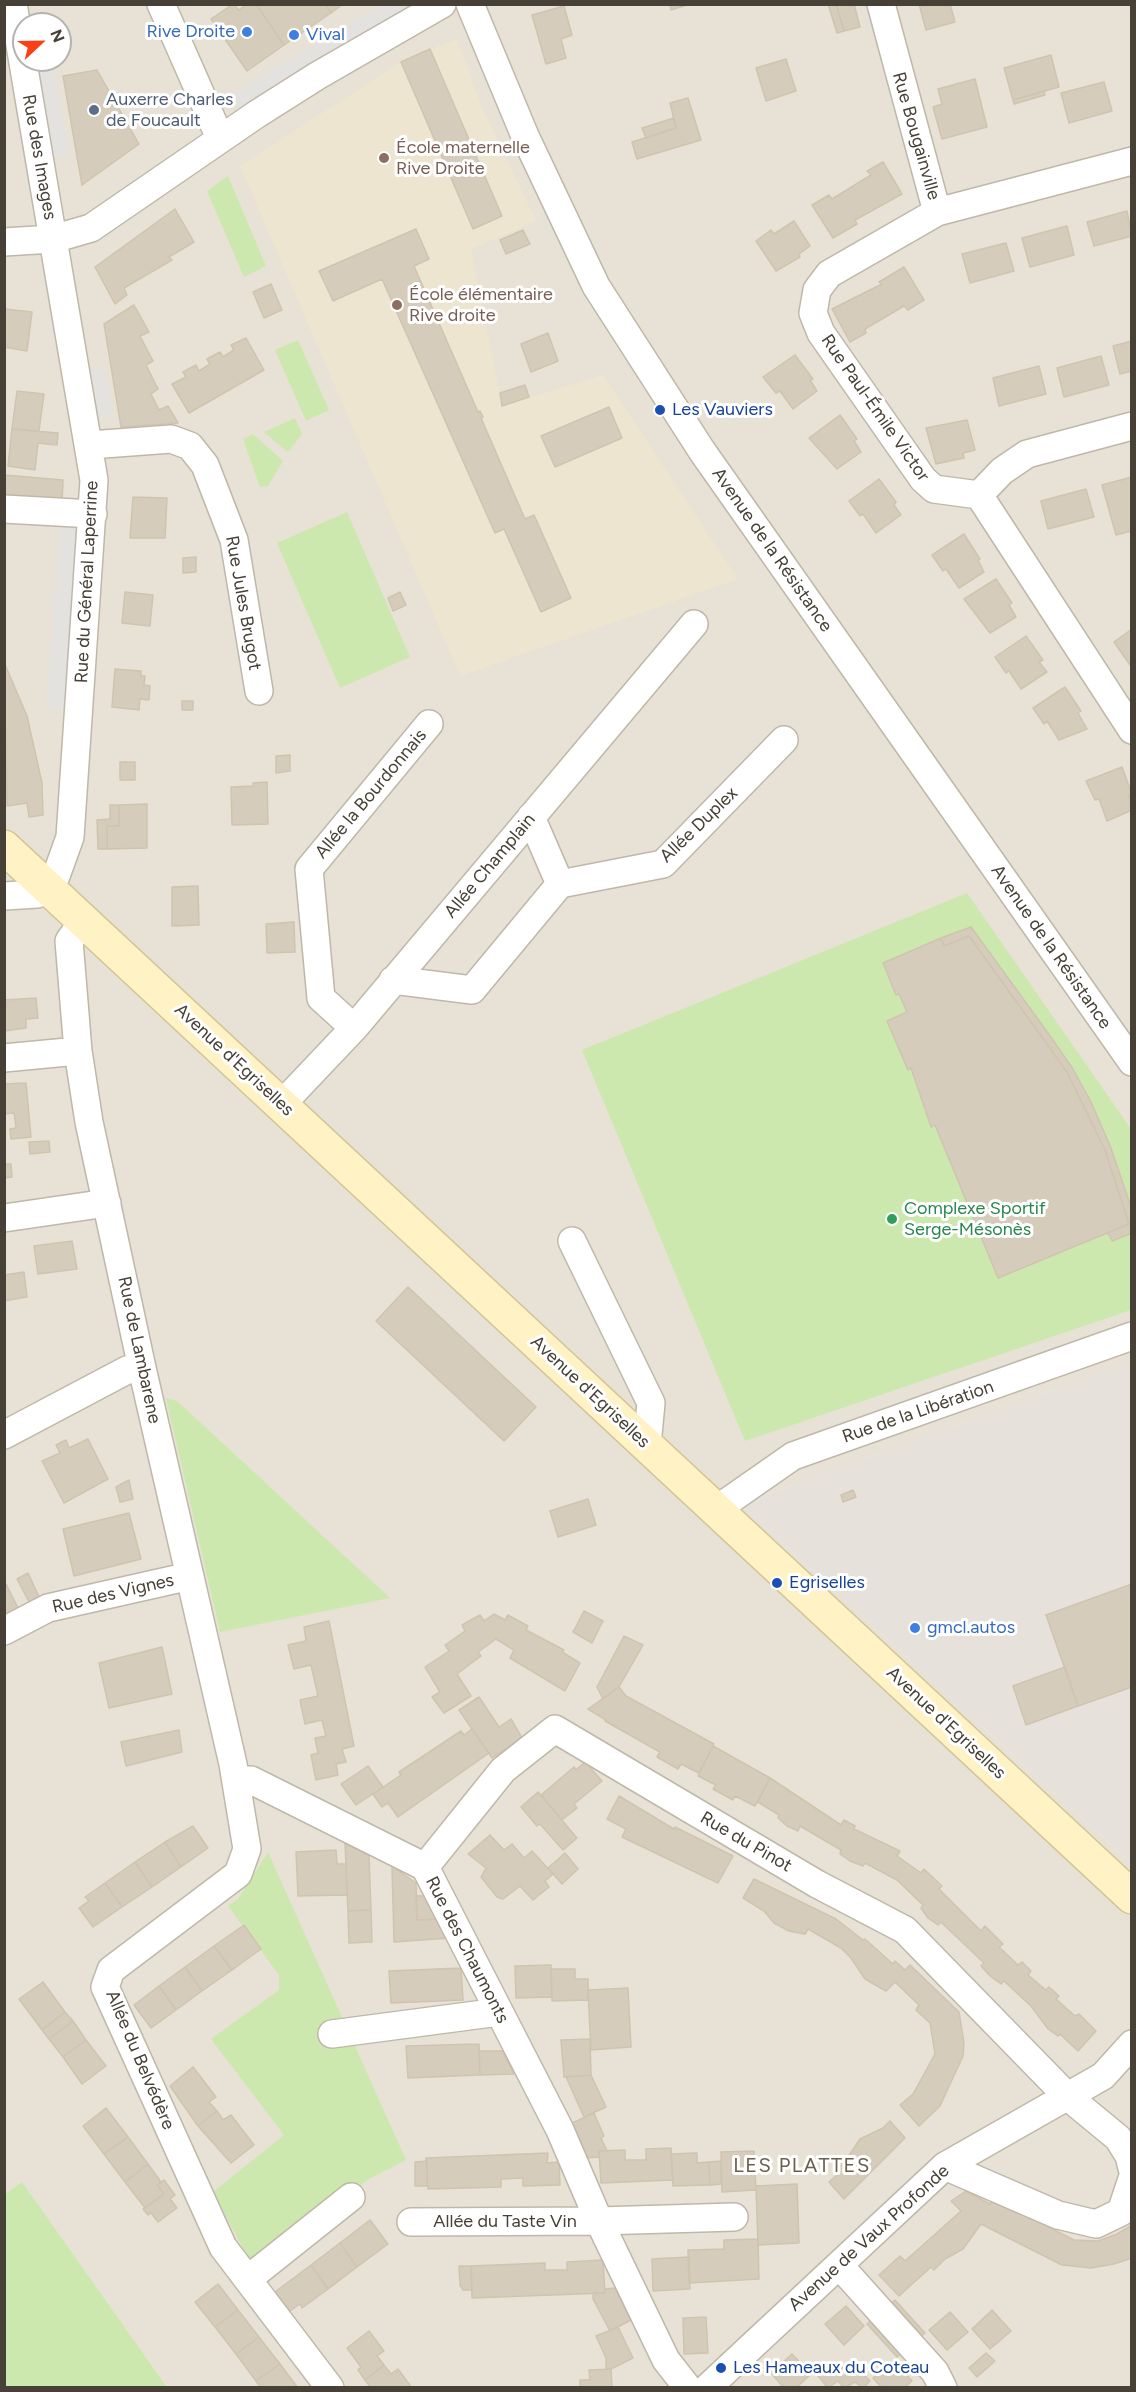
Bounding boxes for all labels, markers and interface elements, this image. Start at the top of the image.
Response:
north arrow [12,12,72,72]
place label: Rive Droite [146,21,235,43]
place label: Vival [306,24,345,46]
marker: Rive Droite [240,25,254,39]
text: N [46,27,68,45]
marker: Vival [287,28,301,42]
street label: Rue Bougainville [887,69,945,203]
place label: Auxerre Charles de Foucault [106,89,233,132]
street label: Rue des Images [17,93,61,221]
marker: Auxerre Charles de Foucault [87,103,101,117]
place label: École maternelle Rive Droite [396,137,530,180]
marker: École maternelle Rive Droite [377,151,391,165]
place label: École élémentaire Rive droite [409,284,553,326]
marker: École élémentaire Rive droite [390,298,404,312]
street label: Rue Paul-Émile Victor [816,330,934,486]
place label: Les Vauviers [672,399,773,421]
marker: Les Vauviers [653,403,667,417]
street label: Avenue de la Résistance [707,464,837,636]
street label: Rue du Général Laperrine [71,480,103,684]
street label: Rue Jules Brugot [221,534,265,672]
street label: Allée la Bourdonnais [311,725,431,863]
street label: Allée Duplex [656,783,742,867]
street label: Allée Champlain [440,809,540,923]
street label: Avenue de la Résistance [986,861,1116,1033]
street label: Avenue d'Egriselles [170,999,298,1121]
place label: Complexe Sportif Serge-Mésonès [904,1198,1046,1240]
marker: Complexe Sportif Serge-Mésonès [885,1212,899,1226]
street label: Rue de Lambarene [113,1275,165,1425]
street label: Avenue d'Egriselles [526,1331,654,1453]
street label: Rue de la Libération [839,1376,997,1448]
street label: Rue des Vignes [50,1569,176,1619]
place label: Egriselles [789,1572,865,1594]
marker: Egriselles [770,1576,784,1590]
place label: gmcl.autos [927,1617,1015,1639]
marker: gmcl.autos [908,1621,922,1635]
street label: Avenue d'Egriselles [882,1662,1010,1784]
street label: Rue du Pinot [696,1807,796,1877]
street label: Rue des Chaumonts [421,1873,513,2027]
street label: Allée du Belvédère [101,1987,179,2133]
district label: LES PLATTES [733,2154,871,2178]
street label: Avenue de Vaux Profonde [784,2160,954,2316]
street label: Allée du Taste Vin [433,2211,577,2233]
place label: Les Hameaux du Coteau [733,2357,929,2379]
marker: Les Hameaux du Coteau [714,2361,728,2375]

